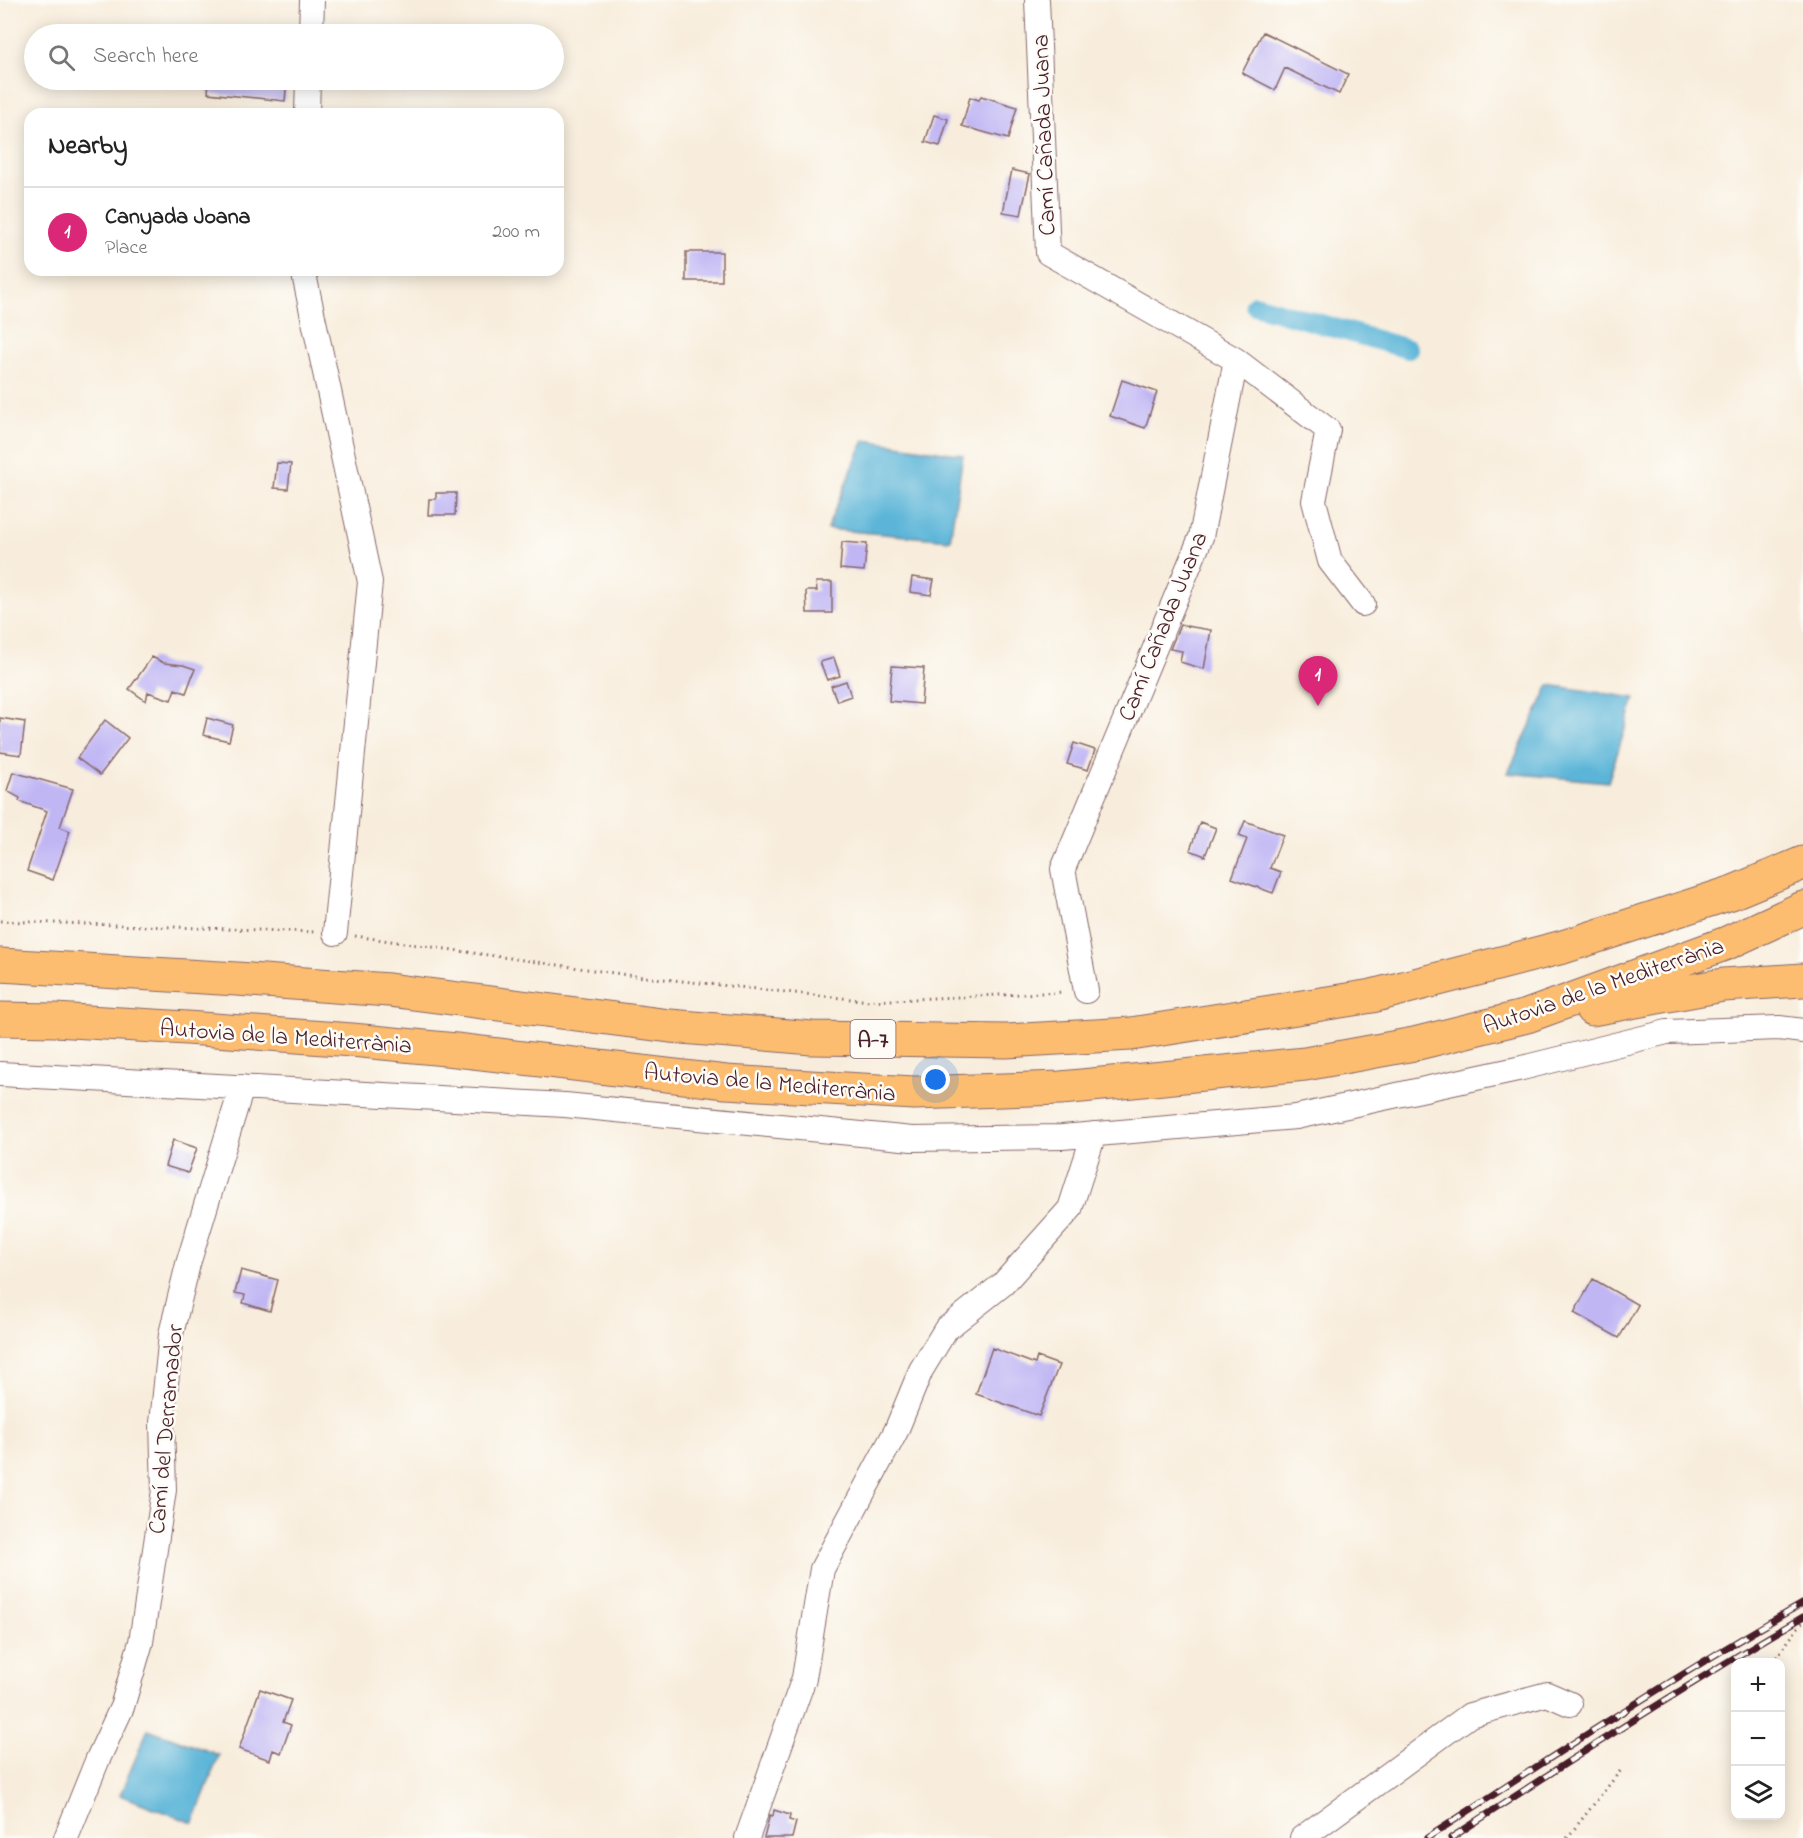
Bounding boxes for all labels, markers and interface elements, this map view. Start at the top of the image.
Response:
search box [24,24,564,90]
street label: Camí Cañada Juana [1024,34,1067,236]
icon: search [45,41,78,74]
text: Search here [93,41,198,73]
text: Nearby [48,128,127,166]
text: Canyada Joana [105,202,250,234]
text: 1 [64,218,71,247]
text: 200 m [492,218,540,247]
text: Place [105,234,147,263]
street label: Camí Cañada Juana [1110,527,1218,727]
pin: 1 [1298,656,1338,706]
street label: Autovia de la Mediterrània [1479,930,1729,1045]
street label: Autovia de la Mediterrània [158,1012,413,1065]
road number: A-7 [850,1020,896,1058]
street label: Autovia de la Mediterrània [642,1056,897,1113]
your location [921,1065,950,1094]
street label: Camí del Derramador [141,1322,194,1536]
map controls [1731,1658,1785,1820]
button: + [1731,1658,1785,1712]
button: − [1731,1712,1785,1766]
button: layers [1731,1766,1785,1820]

